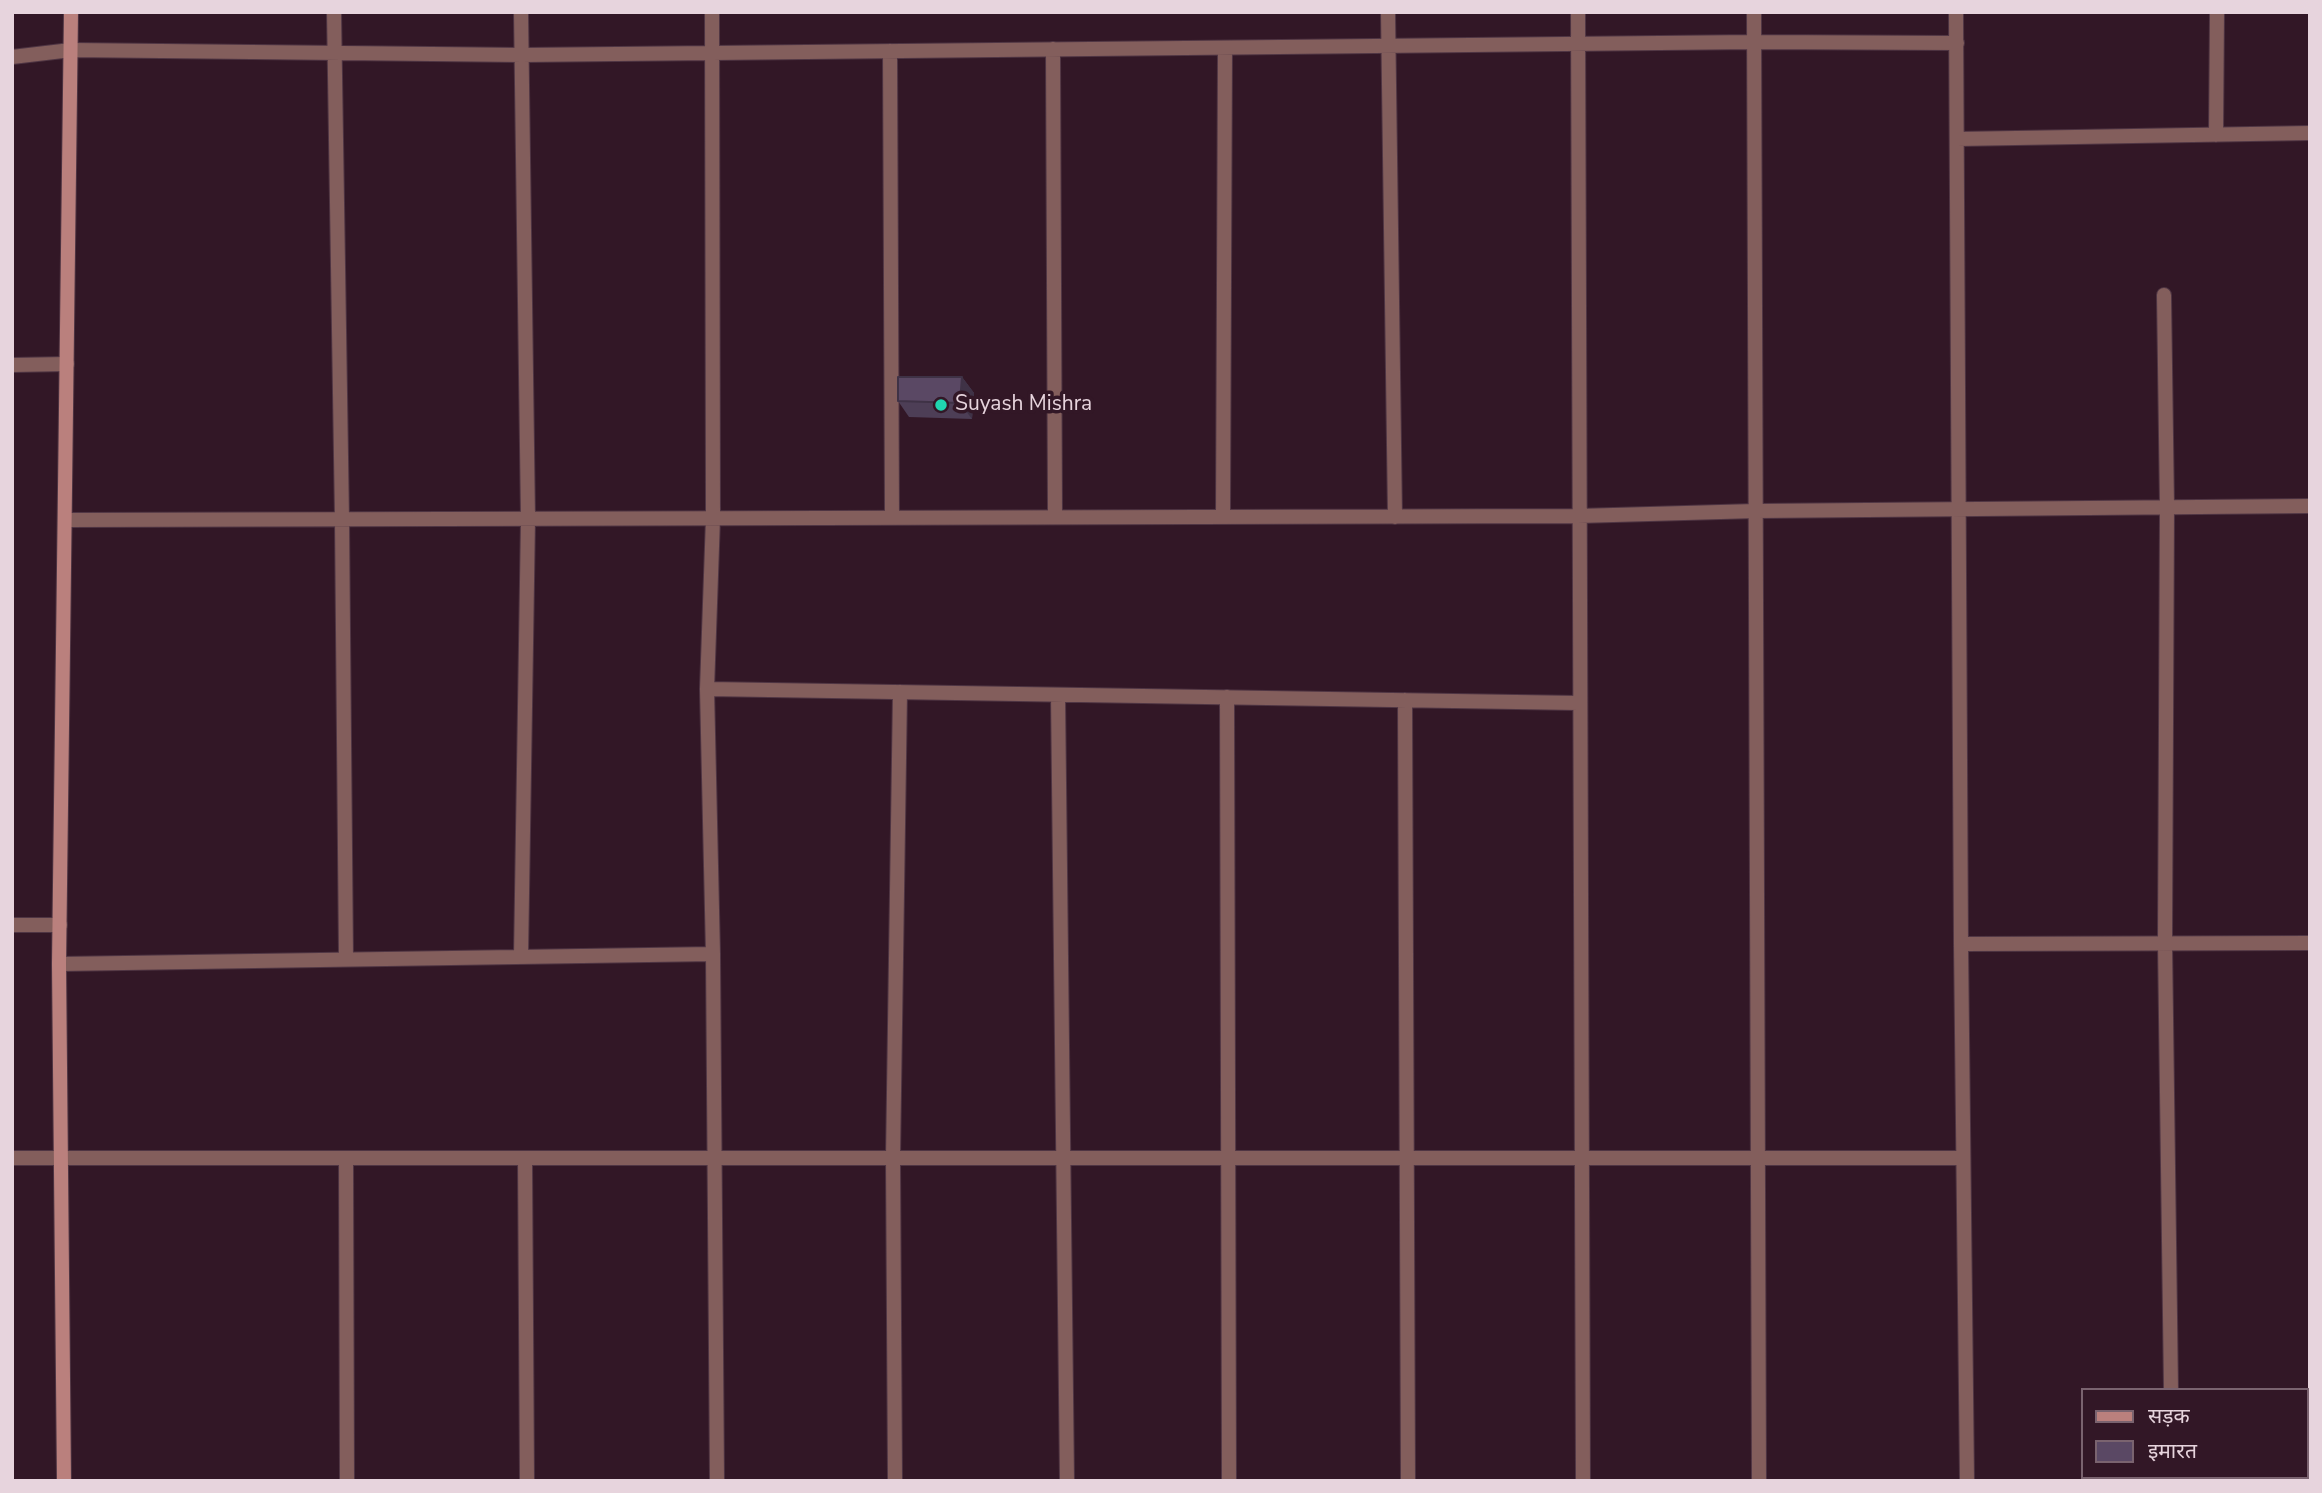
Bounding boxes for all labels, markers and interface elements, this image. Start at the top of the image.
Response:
place label: Suyash Mishra [955,392,1092,418]
marker: Suyash Mishra [933,397,949,413]
legend [2080,1388,2308,1479]
text: सड़क [2148,1402,2190,1430]
text: इमारत [2148,1437,2197,1465]

